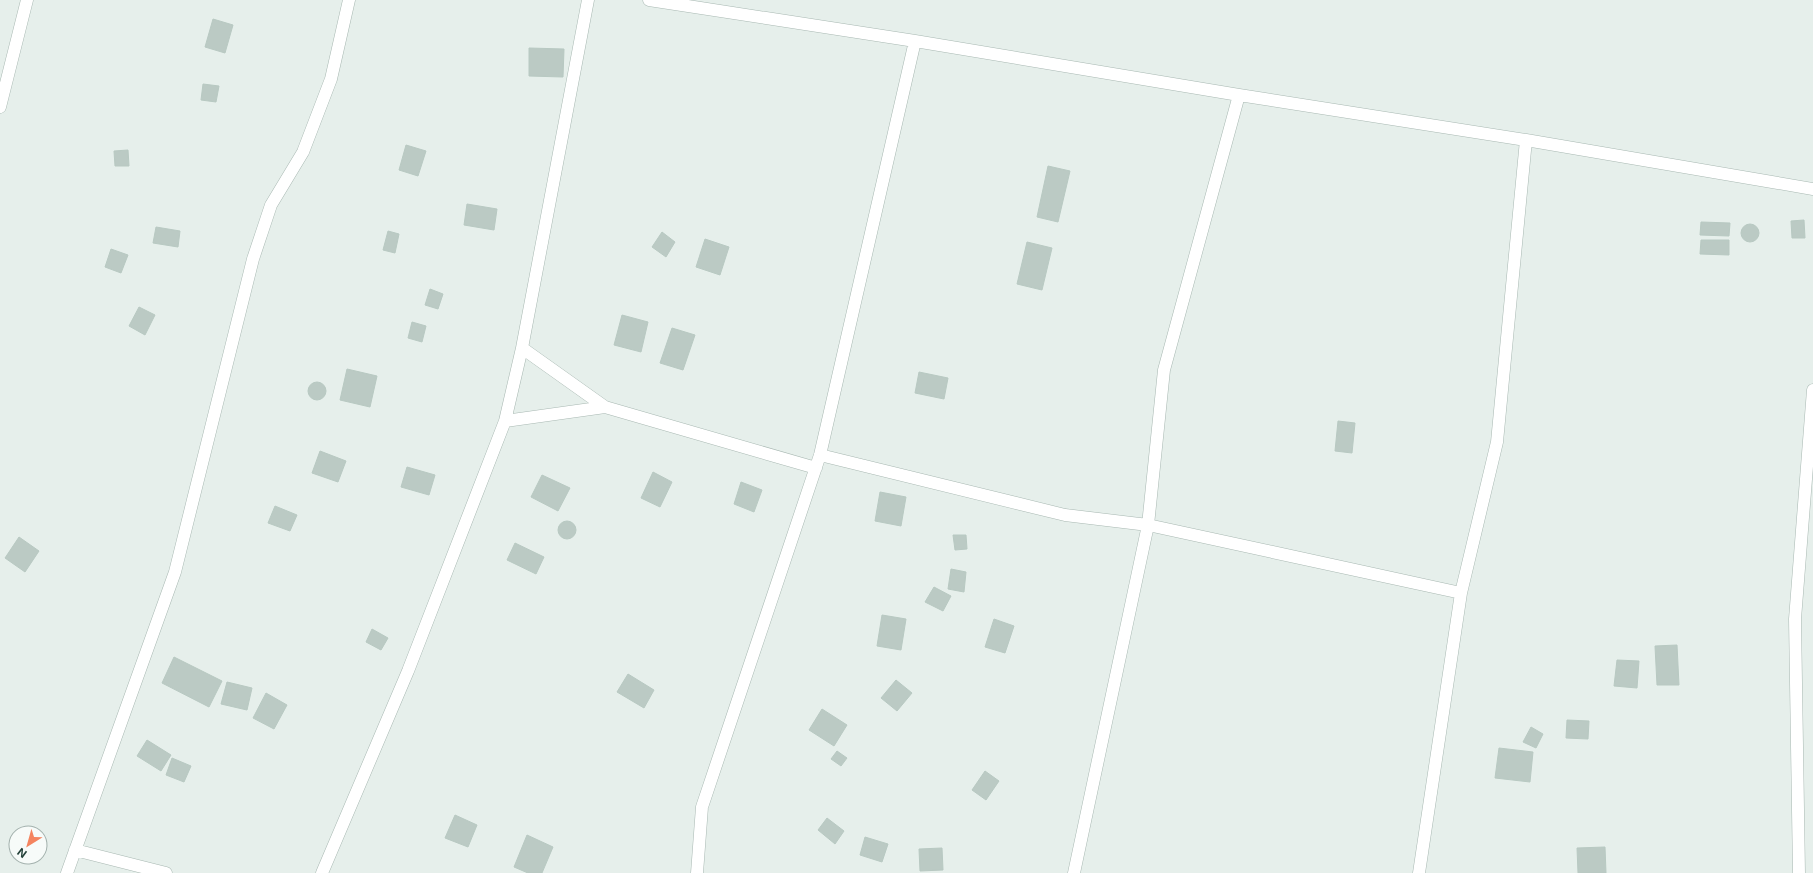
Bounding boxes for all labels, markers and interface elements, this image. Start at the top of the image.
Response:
north arrow [8,825,48,865]
text: N [14,845,30,861]

